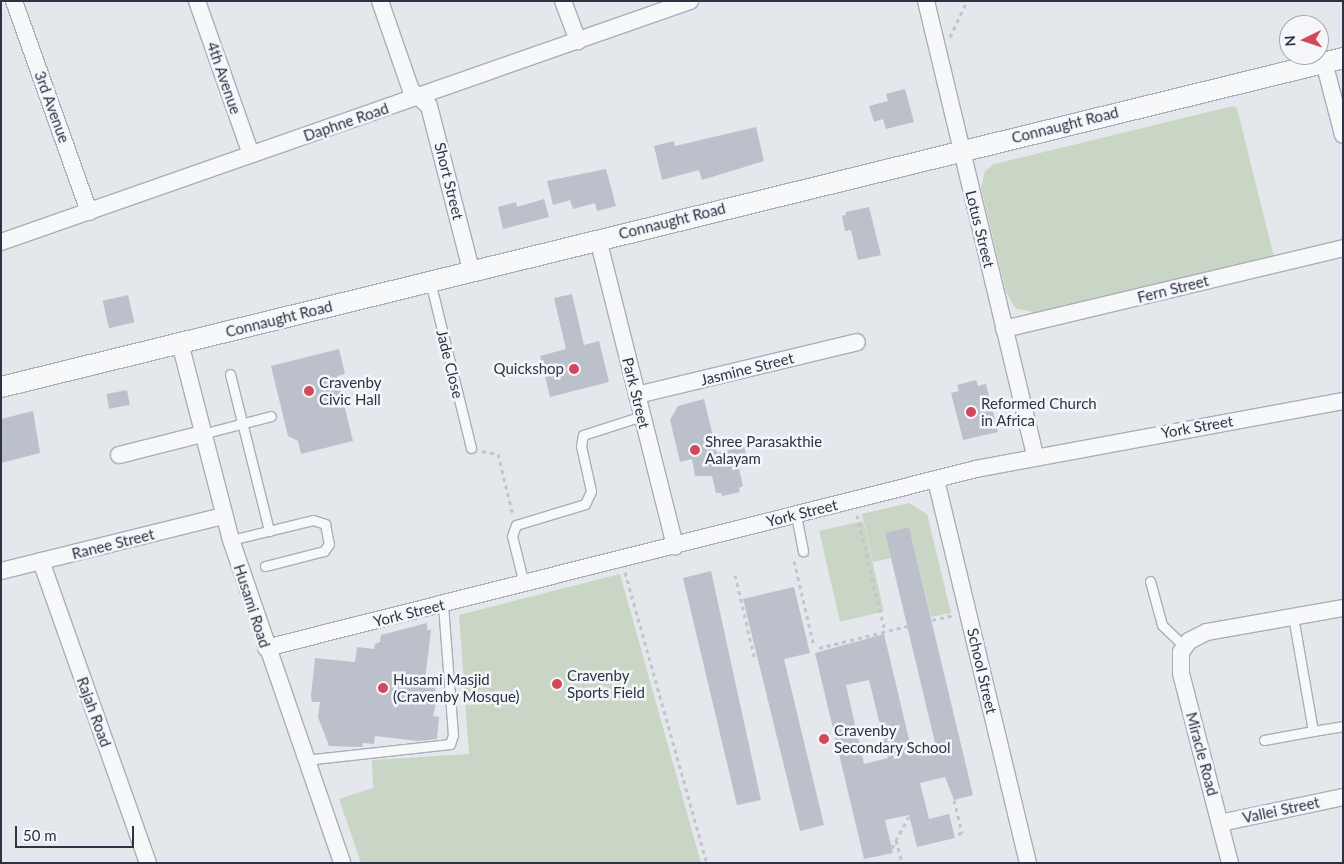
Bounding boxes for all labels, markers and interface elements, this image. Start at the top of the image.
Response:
north arrow [1279,15,1329,65]
text: N [1281,35,1298,47]
street label: 4th Avenue [203,39,245,117]
street label: 3rd Avenue [31,68,73,146]
street label: Daphne Road [301,99,391,145]
street label: Connaught Road [1010,103,1120,147]
street label: Short Street [431,140,467,222]
street label: Lotus Street [962,188,998,270]
street label: Connaught Road [617,199,727,243]
street label: Fern Street [1135,271,1211,307]
street label: Connaught Road [224,297,334,341]
street label: Jade Close [433,328,467,400]
street label: Jasmine Street [698,349,796,389]
street label: Park Street [618,356,654,430]
place label: Quickshop [494,360,564,378]
marker: Quickshop [568,363,580,375]
place label: Cravenby Civic Hall [319,373,381,408]
marker: Cravenby Civic Hall [303,385,315,397]
place label: Reformed Church in Africa [981,394,1097,429]
marker: Reformed Church in Africa [965,406,977,418]
street label: York Street [1160,412,1234,442]
place label: Shree Parasakthie Aalayam [705,432,822,467]
marker: Shree Parasakthie Aalayam [689,444,701,456]
street label: York Street [765,495,839,531]
street label: Ranee Street [70,525,156,563]
street label: Husami Road [230,562,274,650]
street label: York Street [372,595,446,631]
street label: School Street [963,626,1001,716]
place label: Cravenby Sports Field [567,666,645,701]
place label: Husami Masjid (Cravenby Mosque) [393,670,520,705]
street label: Rajah Road [73,674,115,750]
marker: Cravenby Sports Field [551,678,563,690]
marker: Husami Masjid (Cravenby Mosque) [377,682,389,694]
street label: Miracle Road [1182,710,1222,798]
place label: Cravenby Secondary School [834,721,951,756]
marker: Cravenby Secondary School [818,733,830,745]
street label: Vallei Street [1241,793,1321,827]
scale bar [18,816,136,848]
text: 50 m [23,826,57,844]

